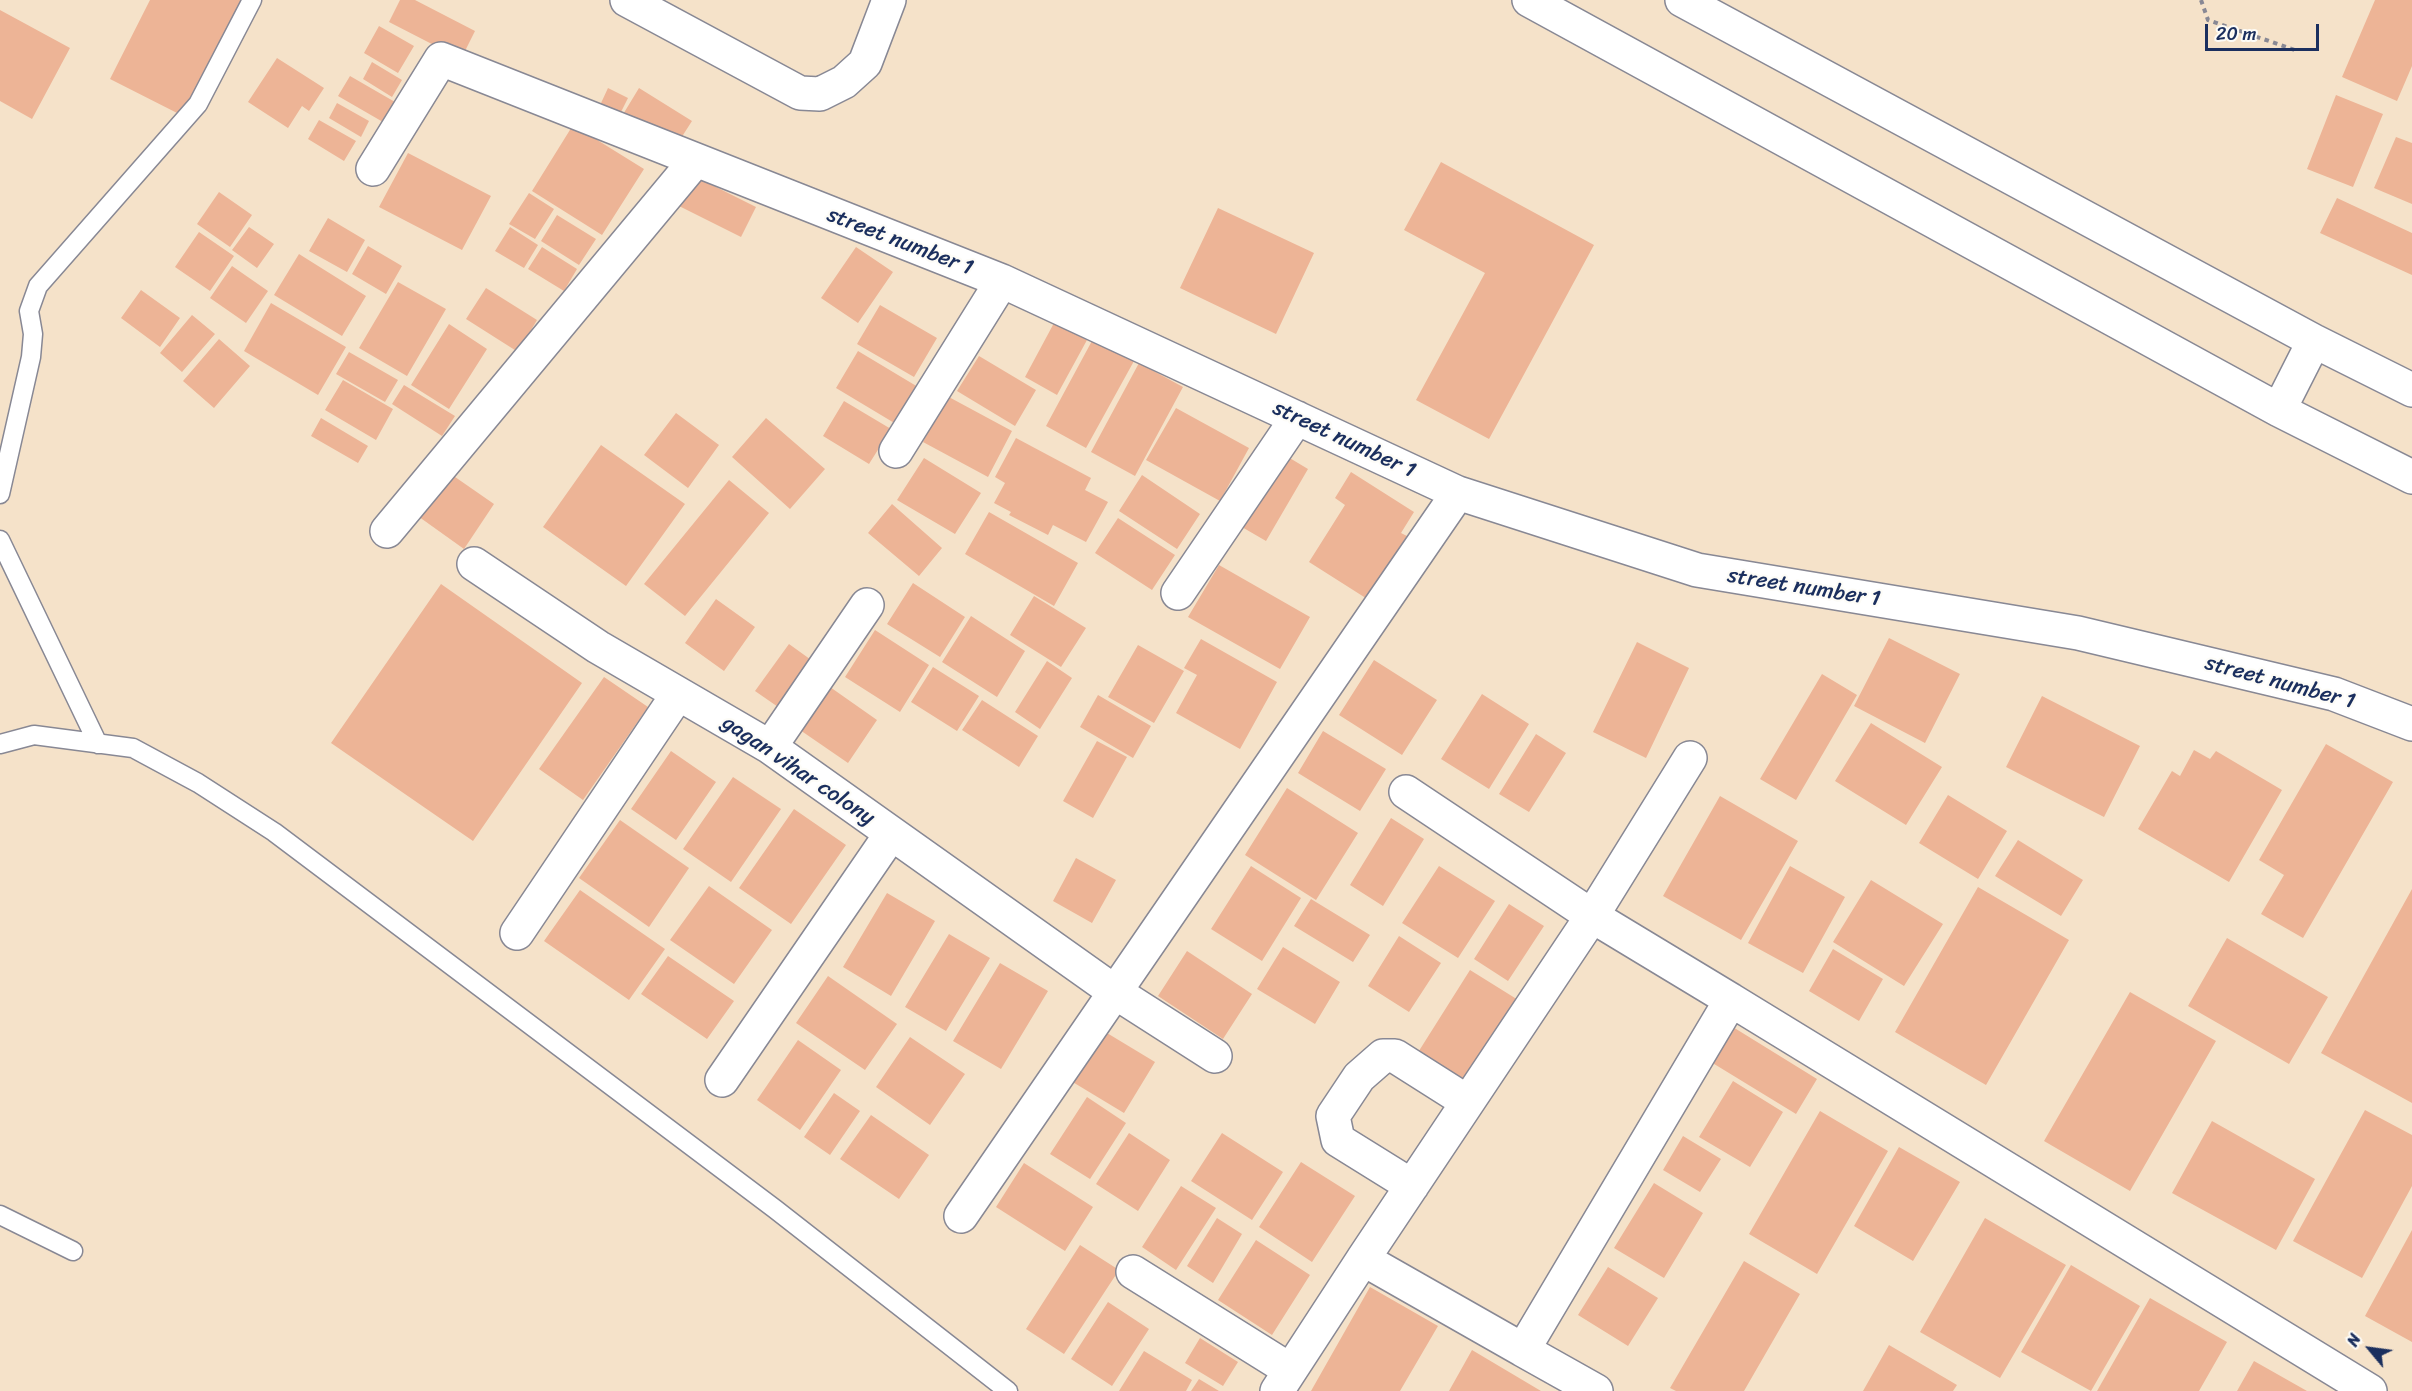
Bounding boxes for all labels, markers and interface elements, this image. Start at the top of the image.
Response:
scale bar [2208,12,2322,50]
text: 20 m [2216,18,2256,50]
street label: street number 1 [823,202,977,282]
street label: street number 1 [1268,395,1420,485]
street label: street number 1 [1726,563,1882,613]
street label: street number 1 [2202,650,2358,716]
street label: gagan vihar colony [717,710,879,832]
north arrow [2340,1319,2400,1379]
text: N [2338,1328,2369,1352]

